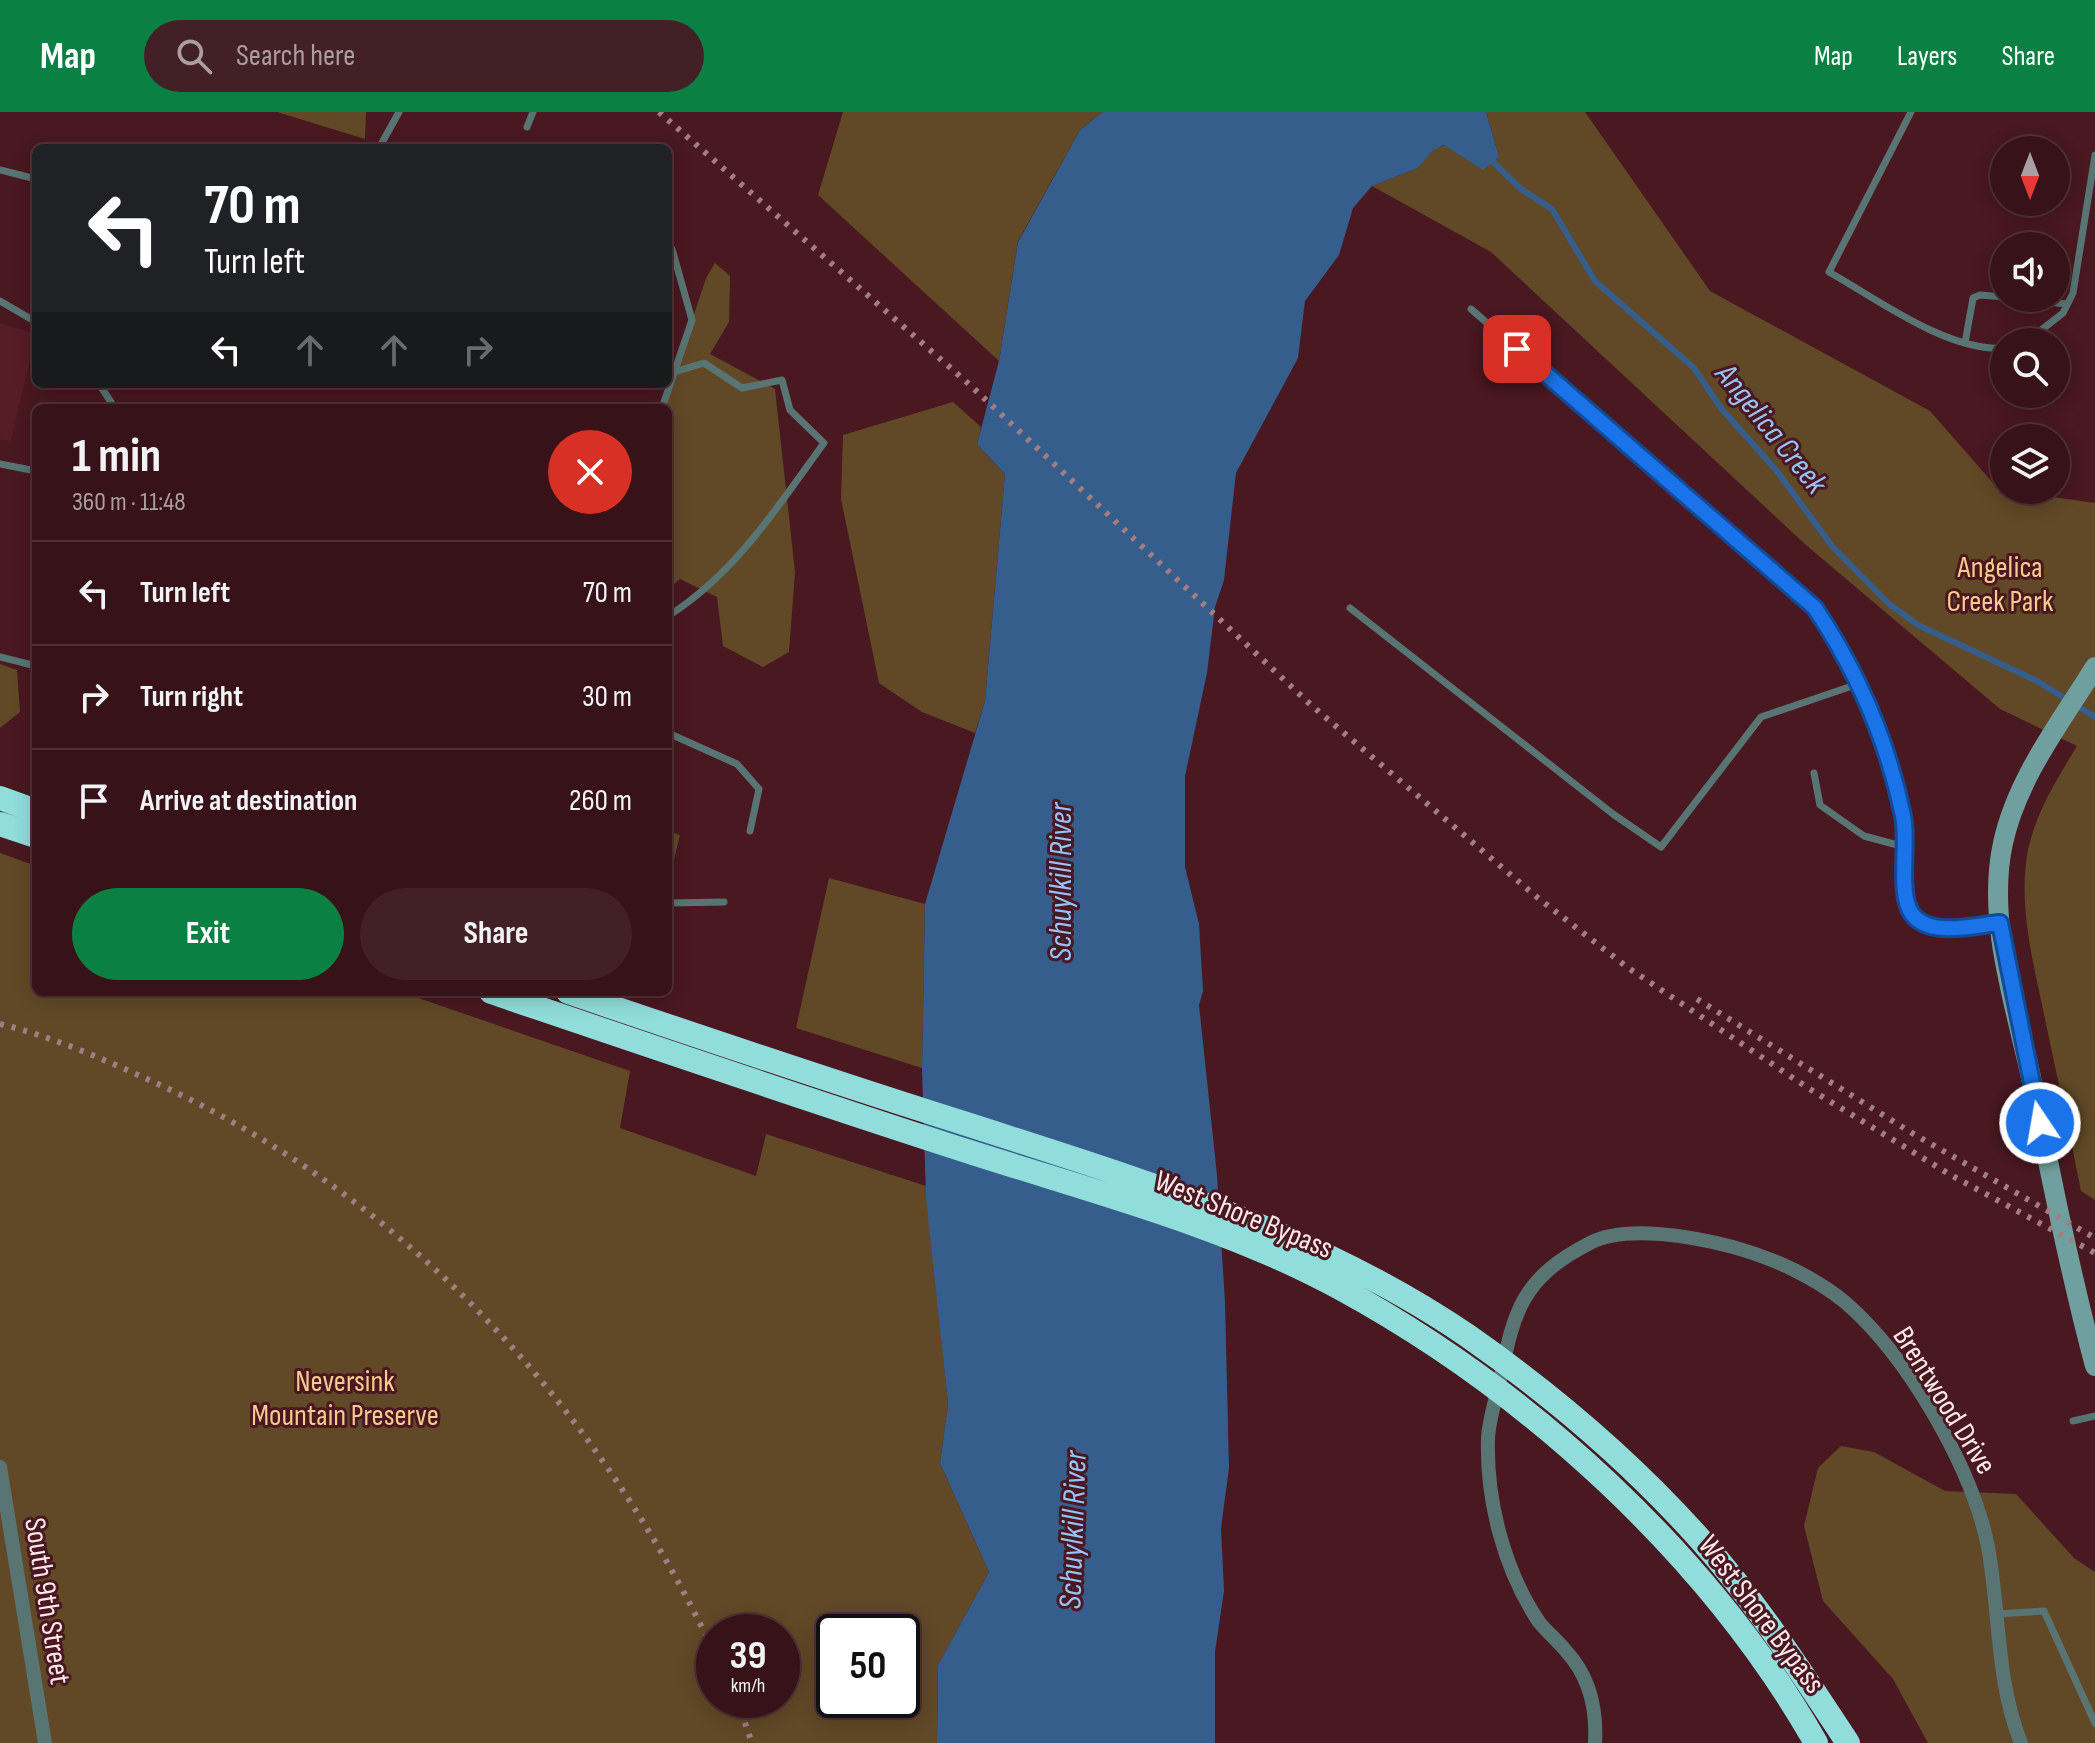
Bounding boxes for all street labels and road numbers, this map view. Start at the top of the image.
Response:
street label: West Shore Bypass [1149,1163,1338,1267]
street label: Brentwood Drive [1885,1320,2004,1481]
street label: South 9th Street [16,1515,78,1687]
street label: West Shore Bypass [1690,1528,1832,1701]

